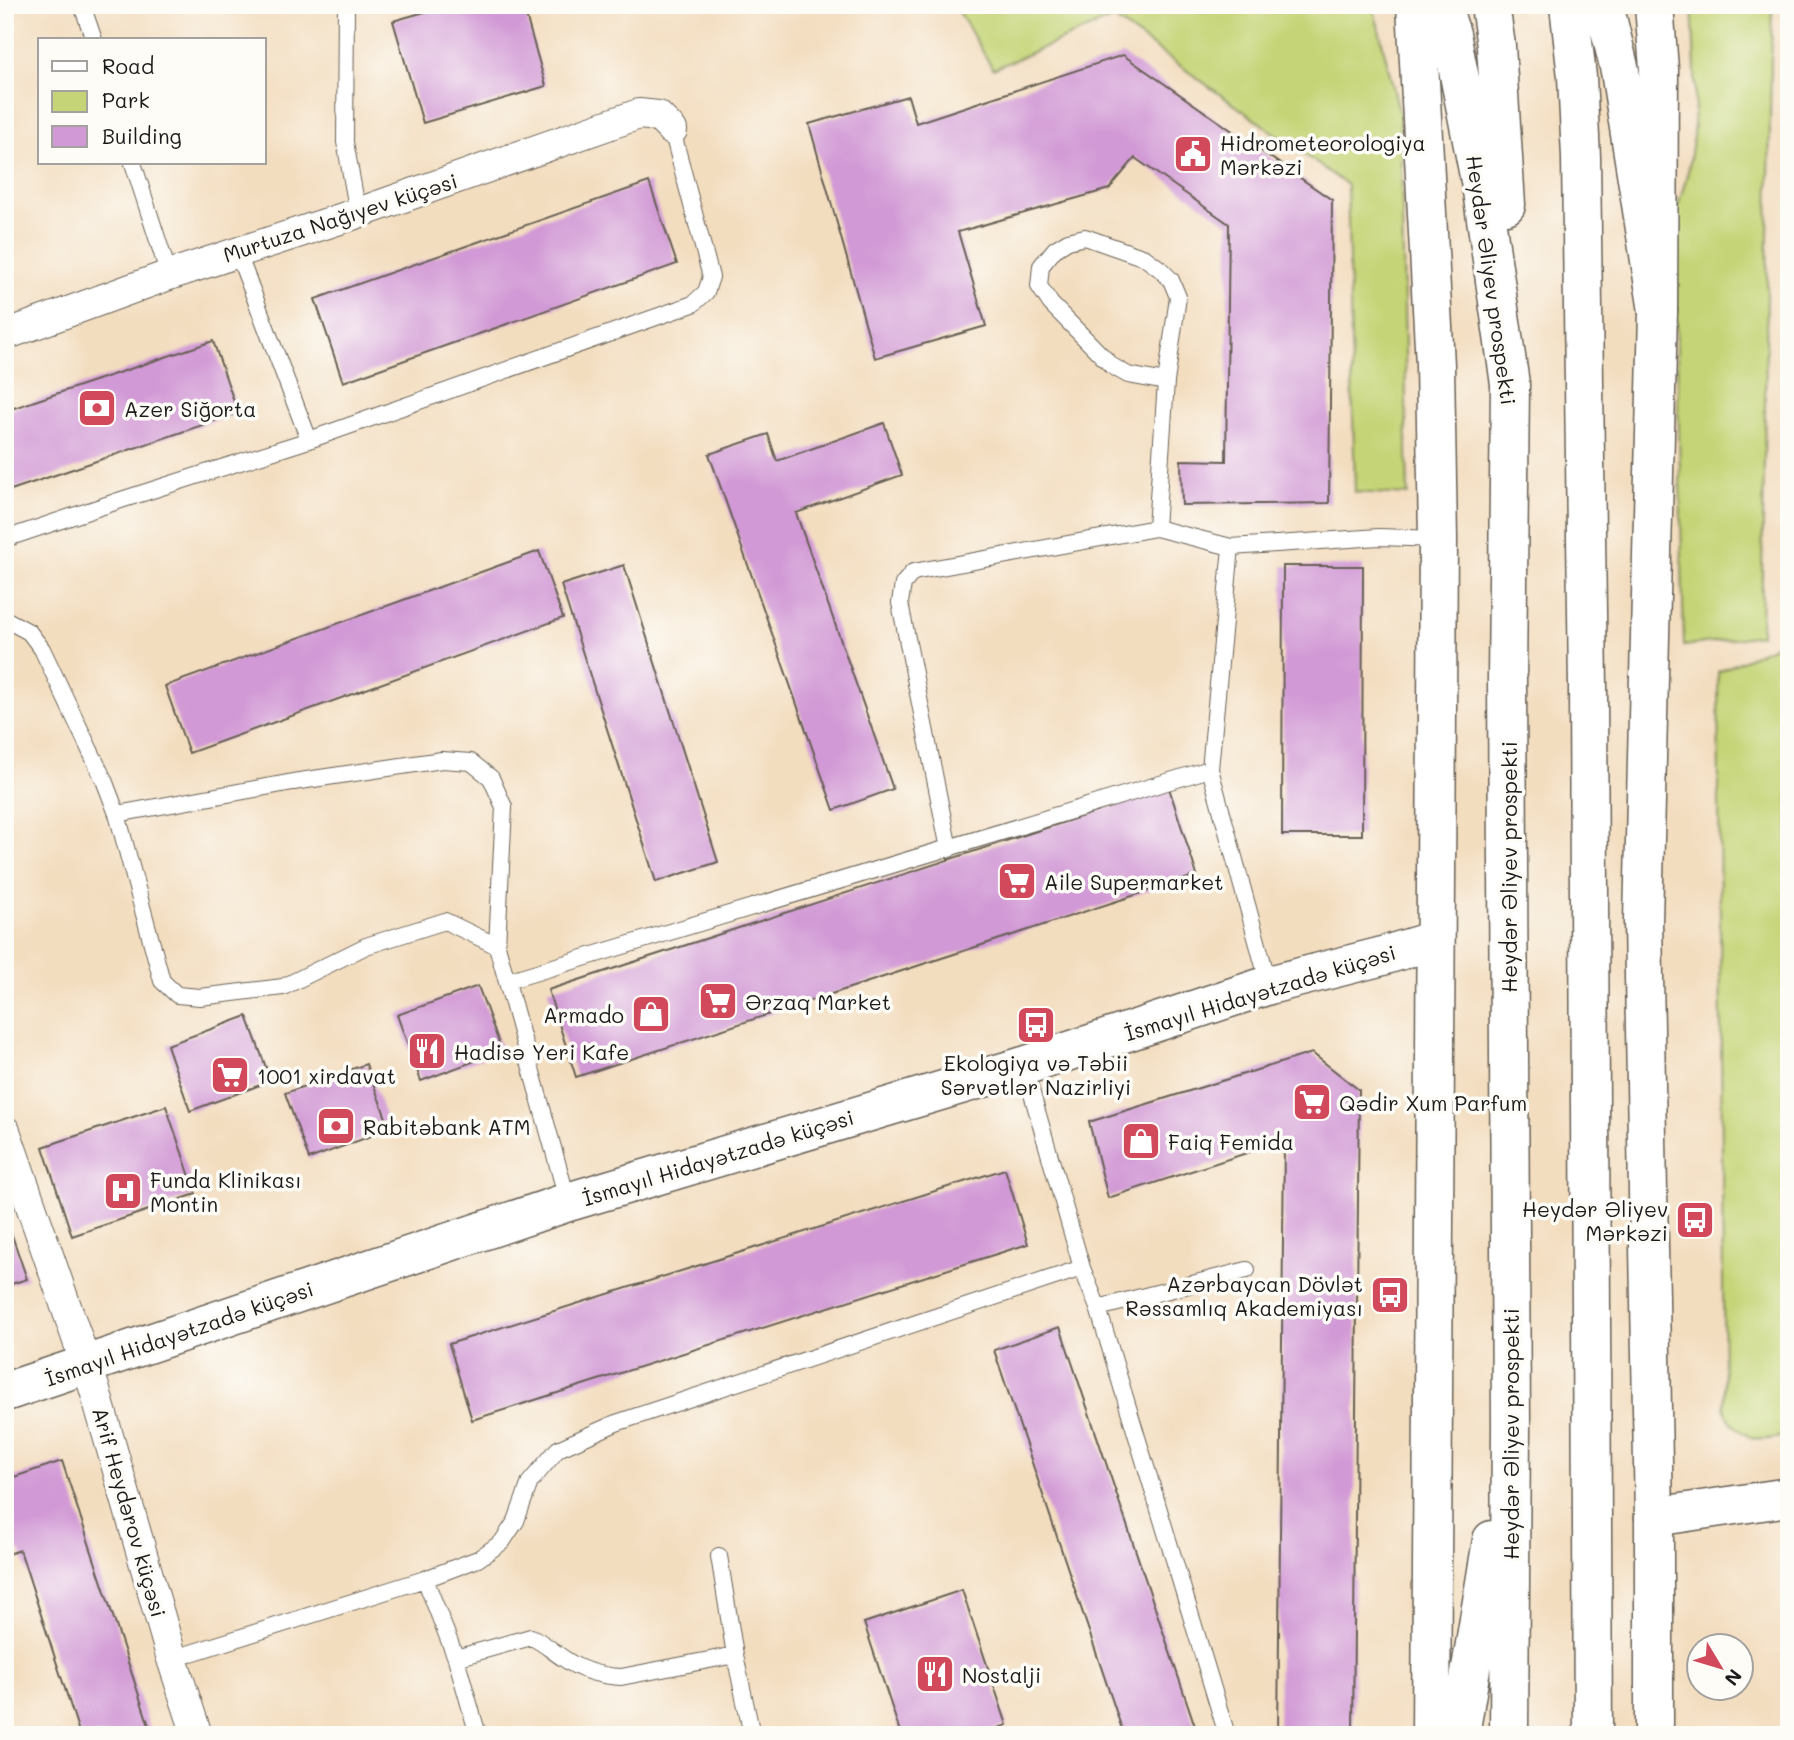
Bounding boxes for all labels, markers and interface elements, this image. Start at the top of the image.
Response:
legend [38,38,266,164]
text: Road [102,52,154,79]
text: Park [102,86,150,113]
text: Building [102,122,182,149]
place label: Hidrometeorologiya Mərkəzi [1220,129,1426,180]
public building icon: Hidrometeorologiya Mərkəzi [1172,133,1214,175]
street label: Heydər Əliyev prospekti [1461,154,1523,406]
street label: Murtuza Nağıyev küçəsi [219,166,461,268]
bank icon: Azer Siğorta [76,387,118,429]
place label: Azer Siğorta [124,395,256,422]
street label: Heydər Əliyev prospekti [1495,741,1522,993]
supermarket icon: Aile Supermarket [996,860,1038,902]
place label: Aile Supermarket [1044,868,1224,895]
street label: İsmayıl Hidayətzadə küçəsi [1121,938,1399,1046]
supermarket icon: Ərzaq Market [697,980,739,1022]
place label: Ərzaq Market [745,988,891,1015]
shop icon: Armado [630,993,672,1035]
place label: Armado [543,1001,624,1028]
bus stop icon: Ekologiya və Təbii Sərvətlər Nazirliyi [1015,1004,1057,1046]
restaurant icon: Hadisə Yeri Kafe [406,1030,448,1072]
place label: Hadisə Yeri Kafe [454,1038,629,1065]
place label: Ekologiya və Təbii Sərvətlər Nazirliyi [941,1049,1131,1100]
supermarket icon: 1001 xirdavat [209,1054,251,1096]
place label: 1001 xirdavat [257,1062,396,1089]
supermarket icon: Qədir Xum Parfum [1291,1081,1333,1123]
place label: Qədir Xum Parfum [1339,1089,1527,1116]
street label: İsmayıl Hidayətzadə küçəsi [579,1103,857,1211]
bank icon: Rabitəbank ATM [315,1105,357,1147]
place label: Rabitəbank ATM [363,1113,531,1140]
shop icon: Faiq Femida [1120,1120,1162,1162]
place label: Faiq Femida [1168,1128,1294,1155]
place label: Funda Klinikası Montin [150,1166,302,1217]
hospital icon: Funda Klinikası Montin [102,1170,144,1212]
place label: Heydər Əliyev Mərkəzi [1522,1195,1668,1246]
bus stop icon: Heydər Əliyev Mərkəzi [1674,1199,1716,1241]
place label: Azərbaycan Dövlət Rəssamlıq Akademiyası [1125,1270,1363,1321]
street label: İsmayıl Hidayətzadə küçəsi [41,1274,317,1392]
bus stop icon: Azərbaycan Dövlət Rəssamlıq Akademiyası [1369,1274,1411,1316]
street label: Heydər Əliyev prospekti [1497,1308,1524,1560]
street label: Arif Heydərov küçəsi [87,1404,173,1620]
north arrow [1686,1632,1756,1702]
restaurant icon: Nostalji [914,1653,956,1695]
place label: Nostalji [962,1661,1041,1688]
text: N [1720,1664,1748,1691]

